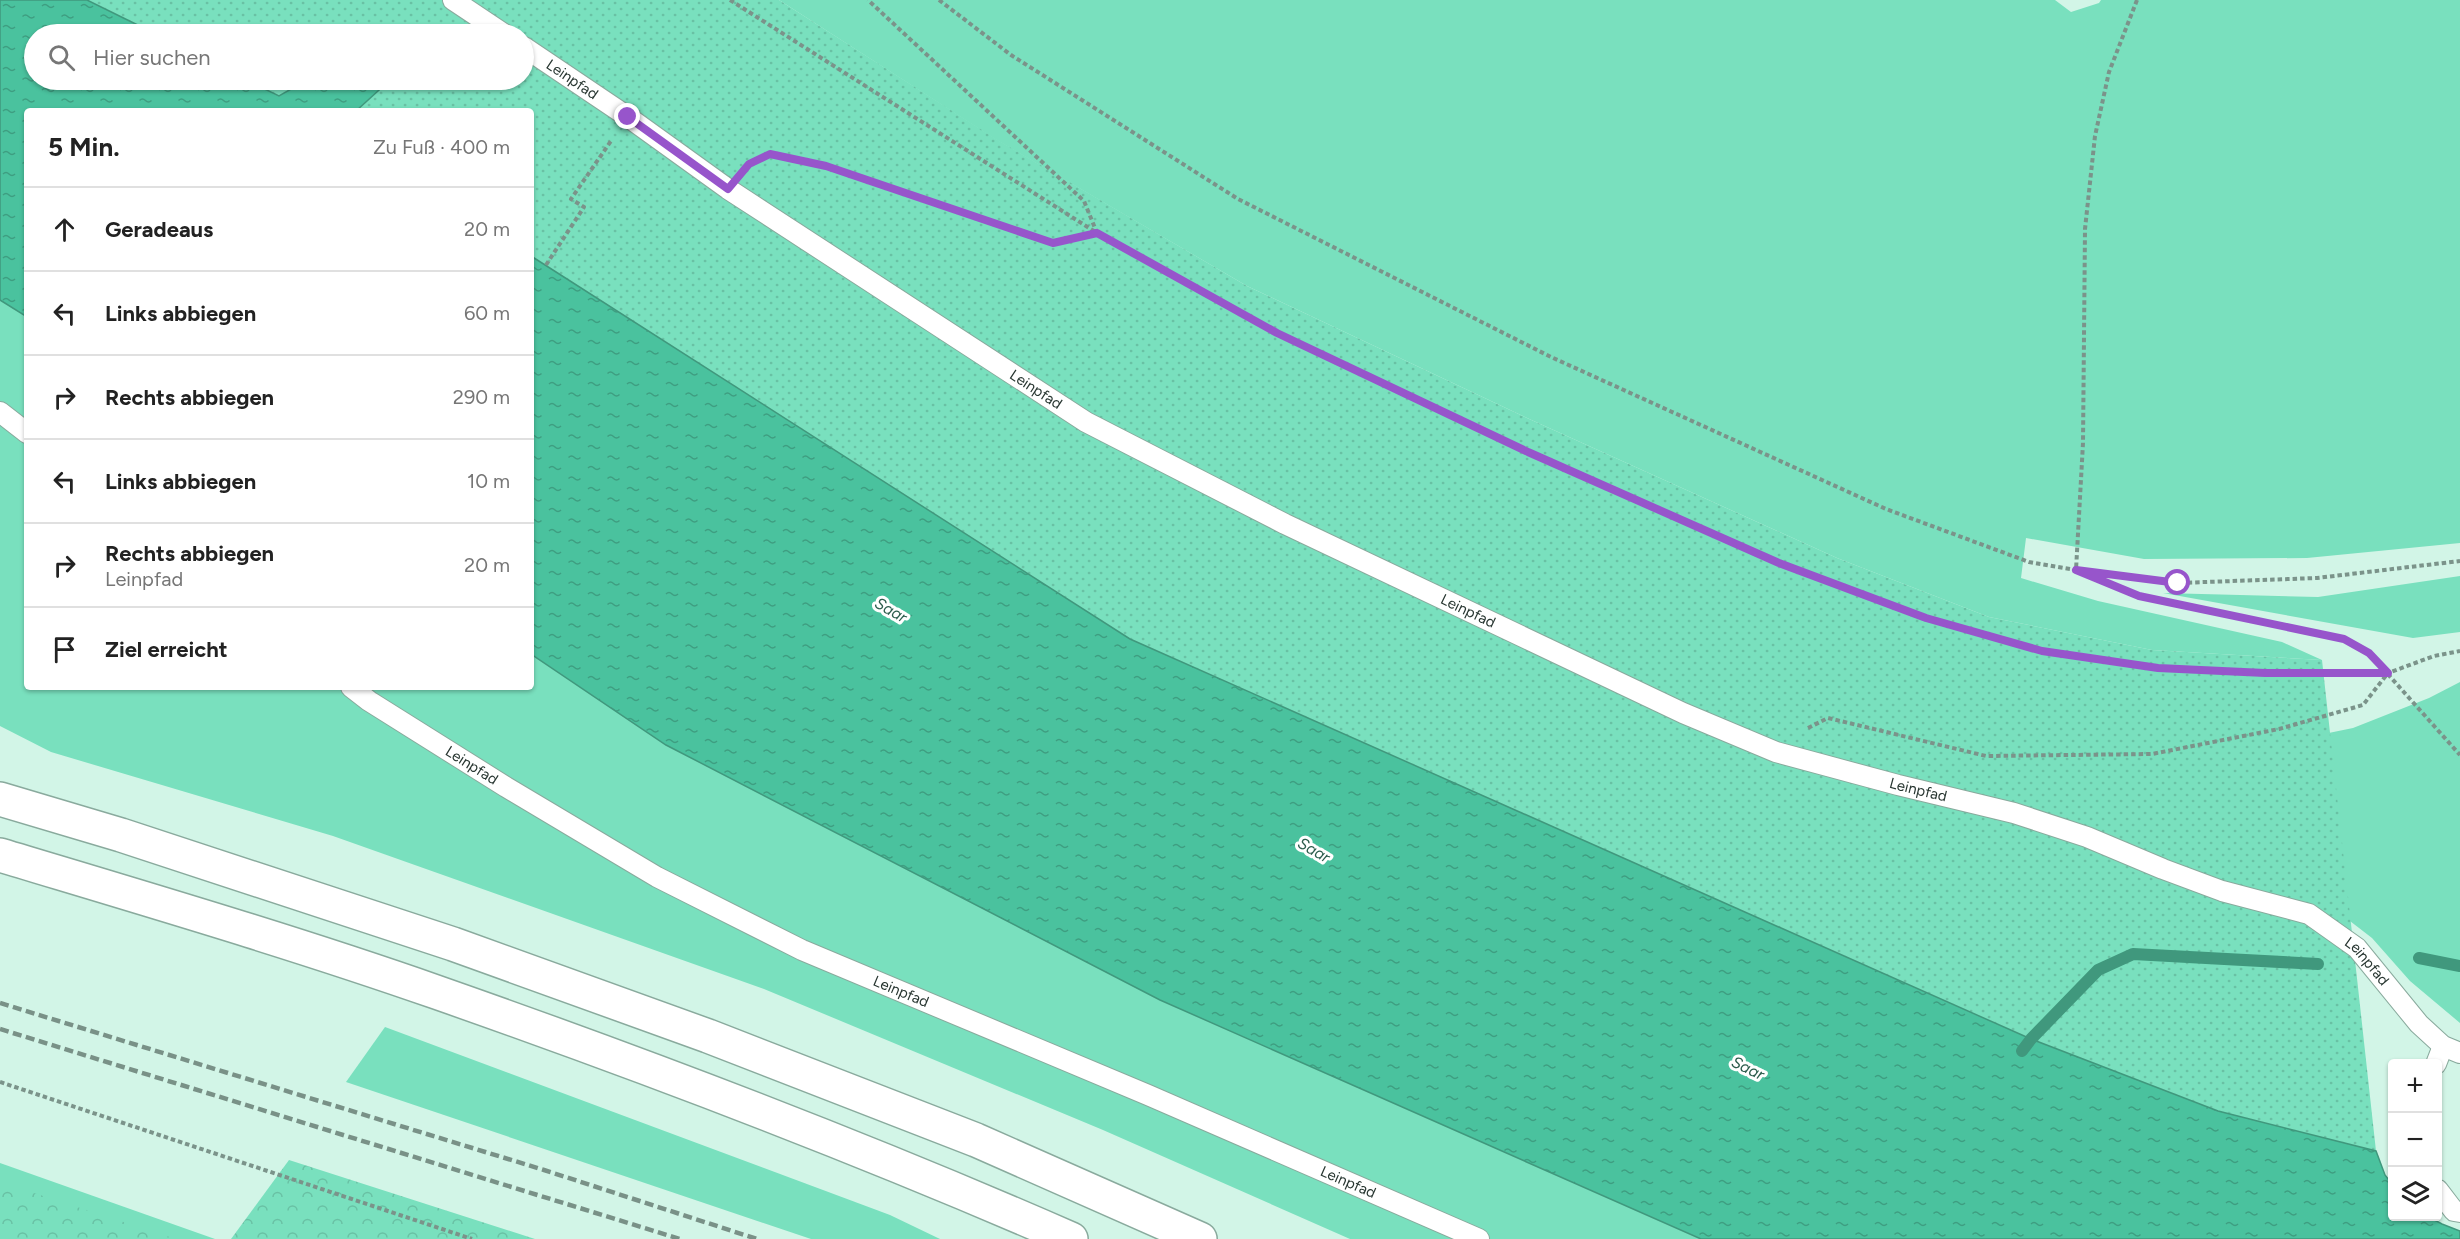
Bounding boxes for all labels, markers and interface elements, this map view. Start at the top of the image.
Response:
search box [24,24,534,90]
icon: search [45,41,78,74]
text: Hier suchen [93,44,211,71]
street label: Leinpfad [543,56,601,103]
route end [614,103,640,129]
text: 5 Min. [48,131,120,163]
text: Zu Fuß · 400 m [373,135,510,159]
icon: ahead [48,213,81,246]
text: Geradeaus [105,216,213,243]
text: 20 m [464,217,510,241]
icon: left [48,297,81,330]
text: Links abbiegen [105,300,256,327]
text: 60 m [464,301,510,325]
street label: Leinpfad [1006,366,1065,413]
icon: right [48,381,81,414]
text: Rechts abbiegen [105,384,274,411]
text: 290 m [453,385,510,409]
icon: left [48,465,81,498]
text: Links abbiegen [105,468,256,495]
text: 10 m [467,469,510,493]
text: Rechts abbiegen [105,540,274,567]
icon: right [48,549,81,582]
text: 20 m [464,553,510,577]
text: Leinpfad [105,567,183,591]
route start [2164,569,2190,595]
street label: Leinpfad [1438,590,1498,632]
water label: Saar [872,593,911,627]
icon: arrive [48,633,81,666]
text: Ziel erreicht [105,636,228,663]
street label: Leinpfad [442,742,501,789]
street label: Leinpfad [1887,774,1949,806]
water label: Saar [1295,833,1334,867]
street label: Leinpfad [2341,933,2393,989]
street label: Leinpfad [870,972,932,1011]
water label: Saar [1729,1052,1768,1084]
map controls [2388,1059,2442,1221]
button: + [2388,1059,2442,1113]
button: − [2388,1113,2442,1167]
street label: Leinpfad [1318,1162,1379,1202]
button: layers [2388,1167,2442,1221]

